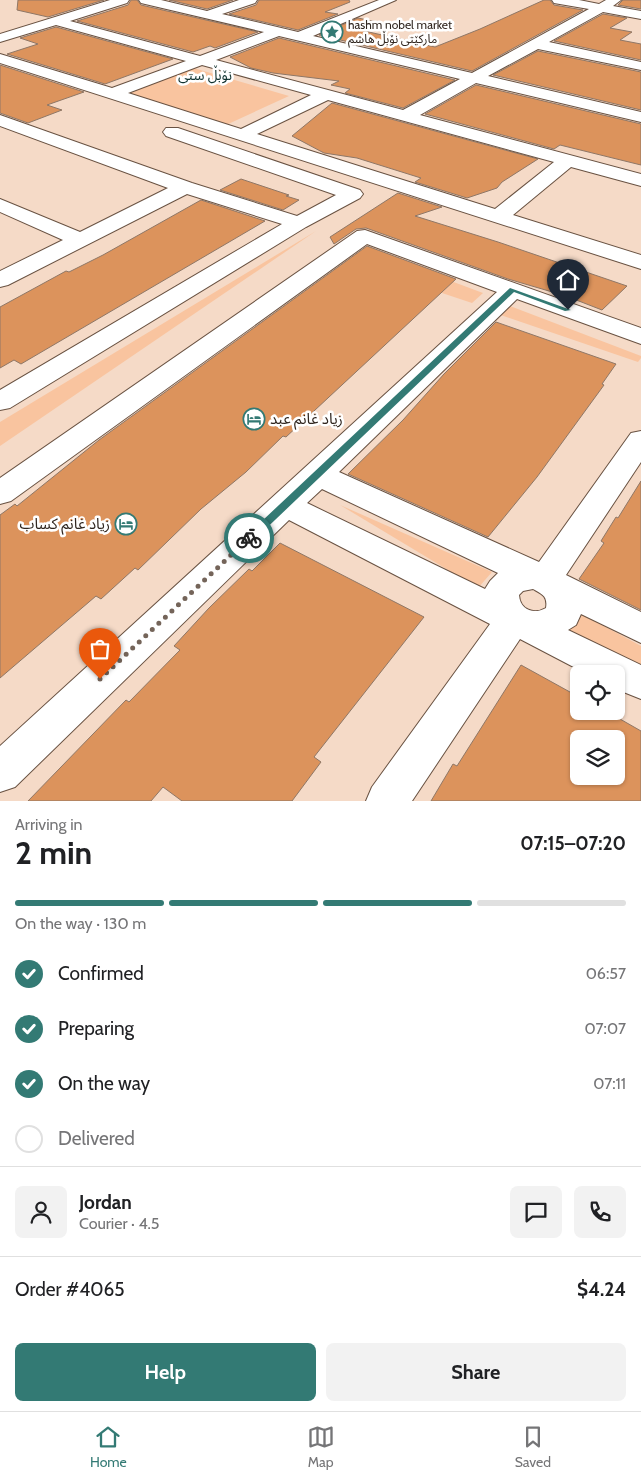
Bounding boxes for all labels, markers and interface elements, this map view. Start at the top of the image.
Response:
place label: hashm nobel market مارکێتی نۆبڵ هاشم [348,17,452,48]
place icon: hashm nobel market مارکێتی نۆبڵ هاشم [320,20,344,44]
district label: نۆبڵ ستی [178,65,232,84]
pin [547,259,589,310]
icon: home [554,266,582,294]
hotel icon: زياد غانم عبد [242,407,266,431]
place label: زياد غانم عبد [270,410,343,430]
hotel icon: زياد غانم كساب [114,512,138,536]
courier [224,513,274,563]
place label: زياد غانم كساب [20,515,110,535]
icon: bike [235,524,263,552]
pin [79,628,121,679]
icon: bag [86,635,114,663]
map controls [570,665,625,785]
button: locate [570,665,625,720]
button: layers [570,730,625,785]
text: Arriving in [15,815,82,834]
text: 07:15–07:20 [520,832,626,855]
text: 2 min [15,833,92,872]
text: On the way · 130 m [15,914,146,933]
icon: check [15,960,43,988]
text: Confirmed [58,962,144,985]
text: 06:57 [586,964,626,983]
icon: check [15,1015,43,1043]
text: Preparing [58,1017,134,1040]
text: 07:07 [585,1019,626,1038]
icon: check [15,1070,43,1098]
text: On the way [58,1072,150,1095]
text: 07:11 [593,1074,626,1093]
text: Delivered [58,1127,135,1150]
button: person [15,1186,67,1238]
button: chat [510,1186,562,1238]
button: phone [574,1186,626,1238]
text: Jordan [79,1191,132,1214]
text: Courier · 4.5 [79,1214,160,1233]
text: Order #4065 [15,1278,125,1301]
text: $4.24 [577,1278,626,1301]
button: Help [15,1343,316,1401]
button: Share [326,1343,626,1401]
tab: Home [90,1423,127,1471]
tab: Map [307,1423,335,1471]
tab: Saved [515,1423,551,1471]

